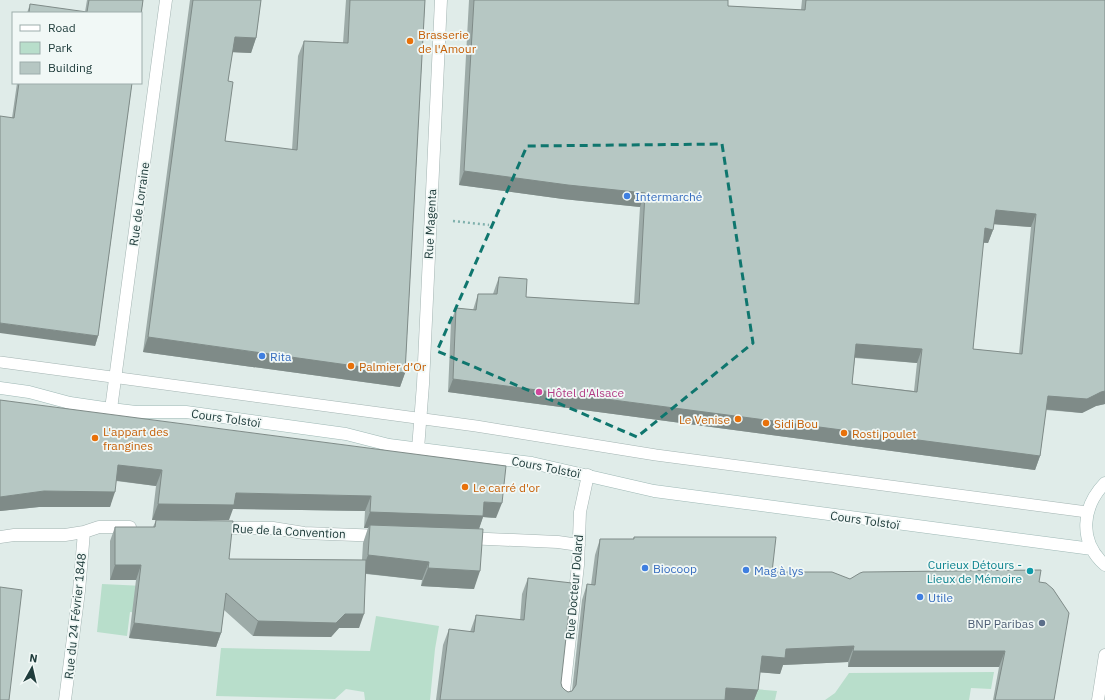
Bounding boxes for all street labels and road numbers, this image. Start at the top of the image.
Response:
street label: Rue de Lorraine [126,161,152,247]
street label: Rue Magenta [421,188,439,260]
street label: Cours Tolstoï [190,406,263,430]
street label: Cours Tolstoï [510,453,583,481]
street label: Cours Tolstoï [829,508,902,532]
street label: Rue de la Convention [232,521,346,541]
street label: Rue Docteur Dolard [562,534,586,640]
street label: Rue du 24 Février 1848 [61,552,89,680]

